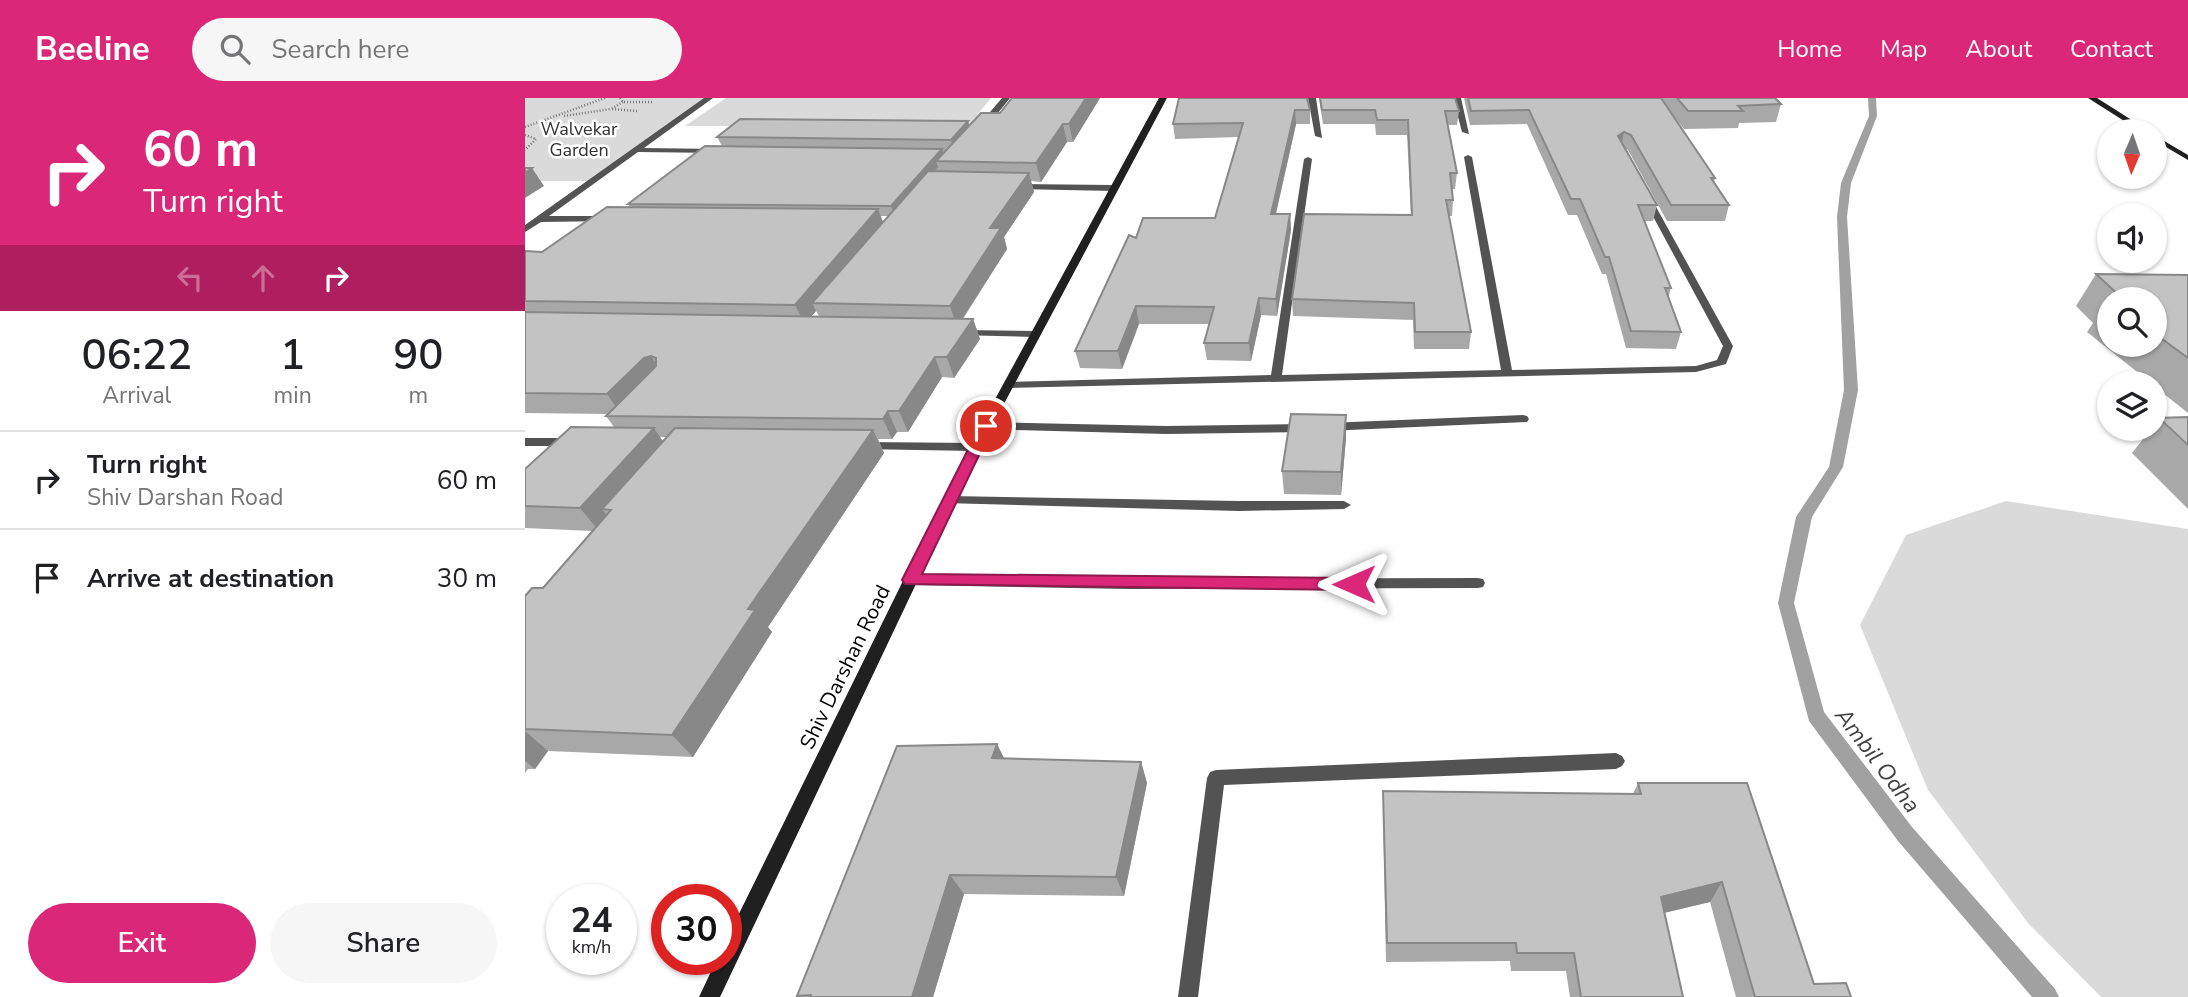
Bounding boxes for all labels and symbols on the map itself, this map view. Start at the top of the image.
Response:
park label: Walvekar Garden [540,117,618,162]
north arrow [2097,119,2167,189]
pin [956,396,1016,456]
position arrow [1317,547,1391,621]
street label: Shiv Darshan Road [793,580,897,754]
water label: Ambil Odha [1827,701,1927,819]
speed limit sign: 30 [651,884,742,975]

